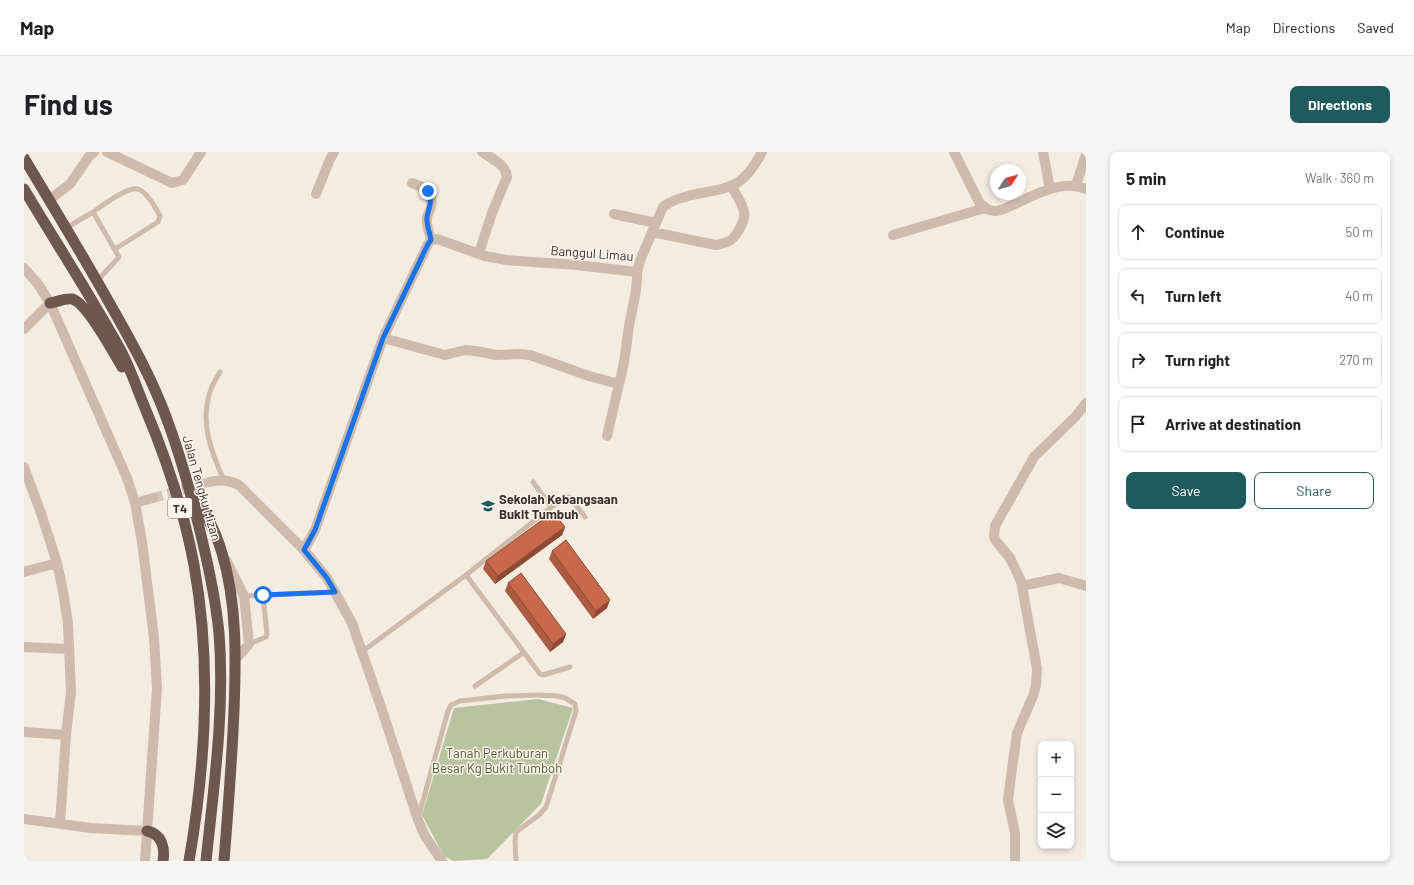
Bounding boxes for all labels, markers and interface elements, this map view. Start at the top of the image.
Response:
text: Map [20,16,54,39]
text: Map [1226,19,1251,36]
text: Directions [1273,19,1335,36]
text: Saved [1357,19,1394,36]
button: Directions [1290,86,1390,123]
text: Find us [24,87,113,121]
north arrow [990,164,1026,200]
text: 5 min [1126,168,1166,188]
text: Walk · 360 m [1305,170,1374,186]
route end [419,182,437,200]
icon: ahead [1127,221,1149,243]
text: Continue [1165,223,1225,241]
text: 50 m [1346,224,1373,240]
street label: Banggul Limau [550,242,634,264]
icon: left [1127,285,1149,307]
text: Turn left [1165,287,1221,305]
text: 40 m [1345,288,1373,304]
icon: right [1127,349,1149,371]
text: Turn right [1165,351,1230,369]
text: 270 m [1339,352,1373,368]
icon: arrive [1127,413,1149,435]
text: Arrive at destination [1165,415,1301,433]
street label: Jalan Tengku Mizan [179,433,225,543]
button: Save [1126,472,1246,509]
button: Share [1254,472,1374,509]
place label: Sekolah Kebangsaan Bukit Tumbuh [499,491,618,522]
road number: T4 [168,498,192,518]
school or university icon: Sekolah Kebangsaan Bukit Tumbuh [480,498,496,514]
route start [254,586,272,604]
map controls [1038,741,1074,849]
button: + [1038,741,1074,777]
park label: Tanah Perkuburan Besar Kg Bukit Tumboh [432,745,562,776]
button: − [1038,777,1074,813]
button: layers [1038,813,1074,849]

